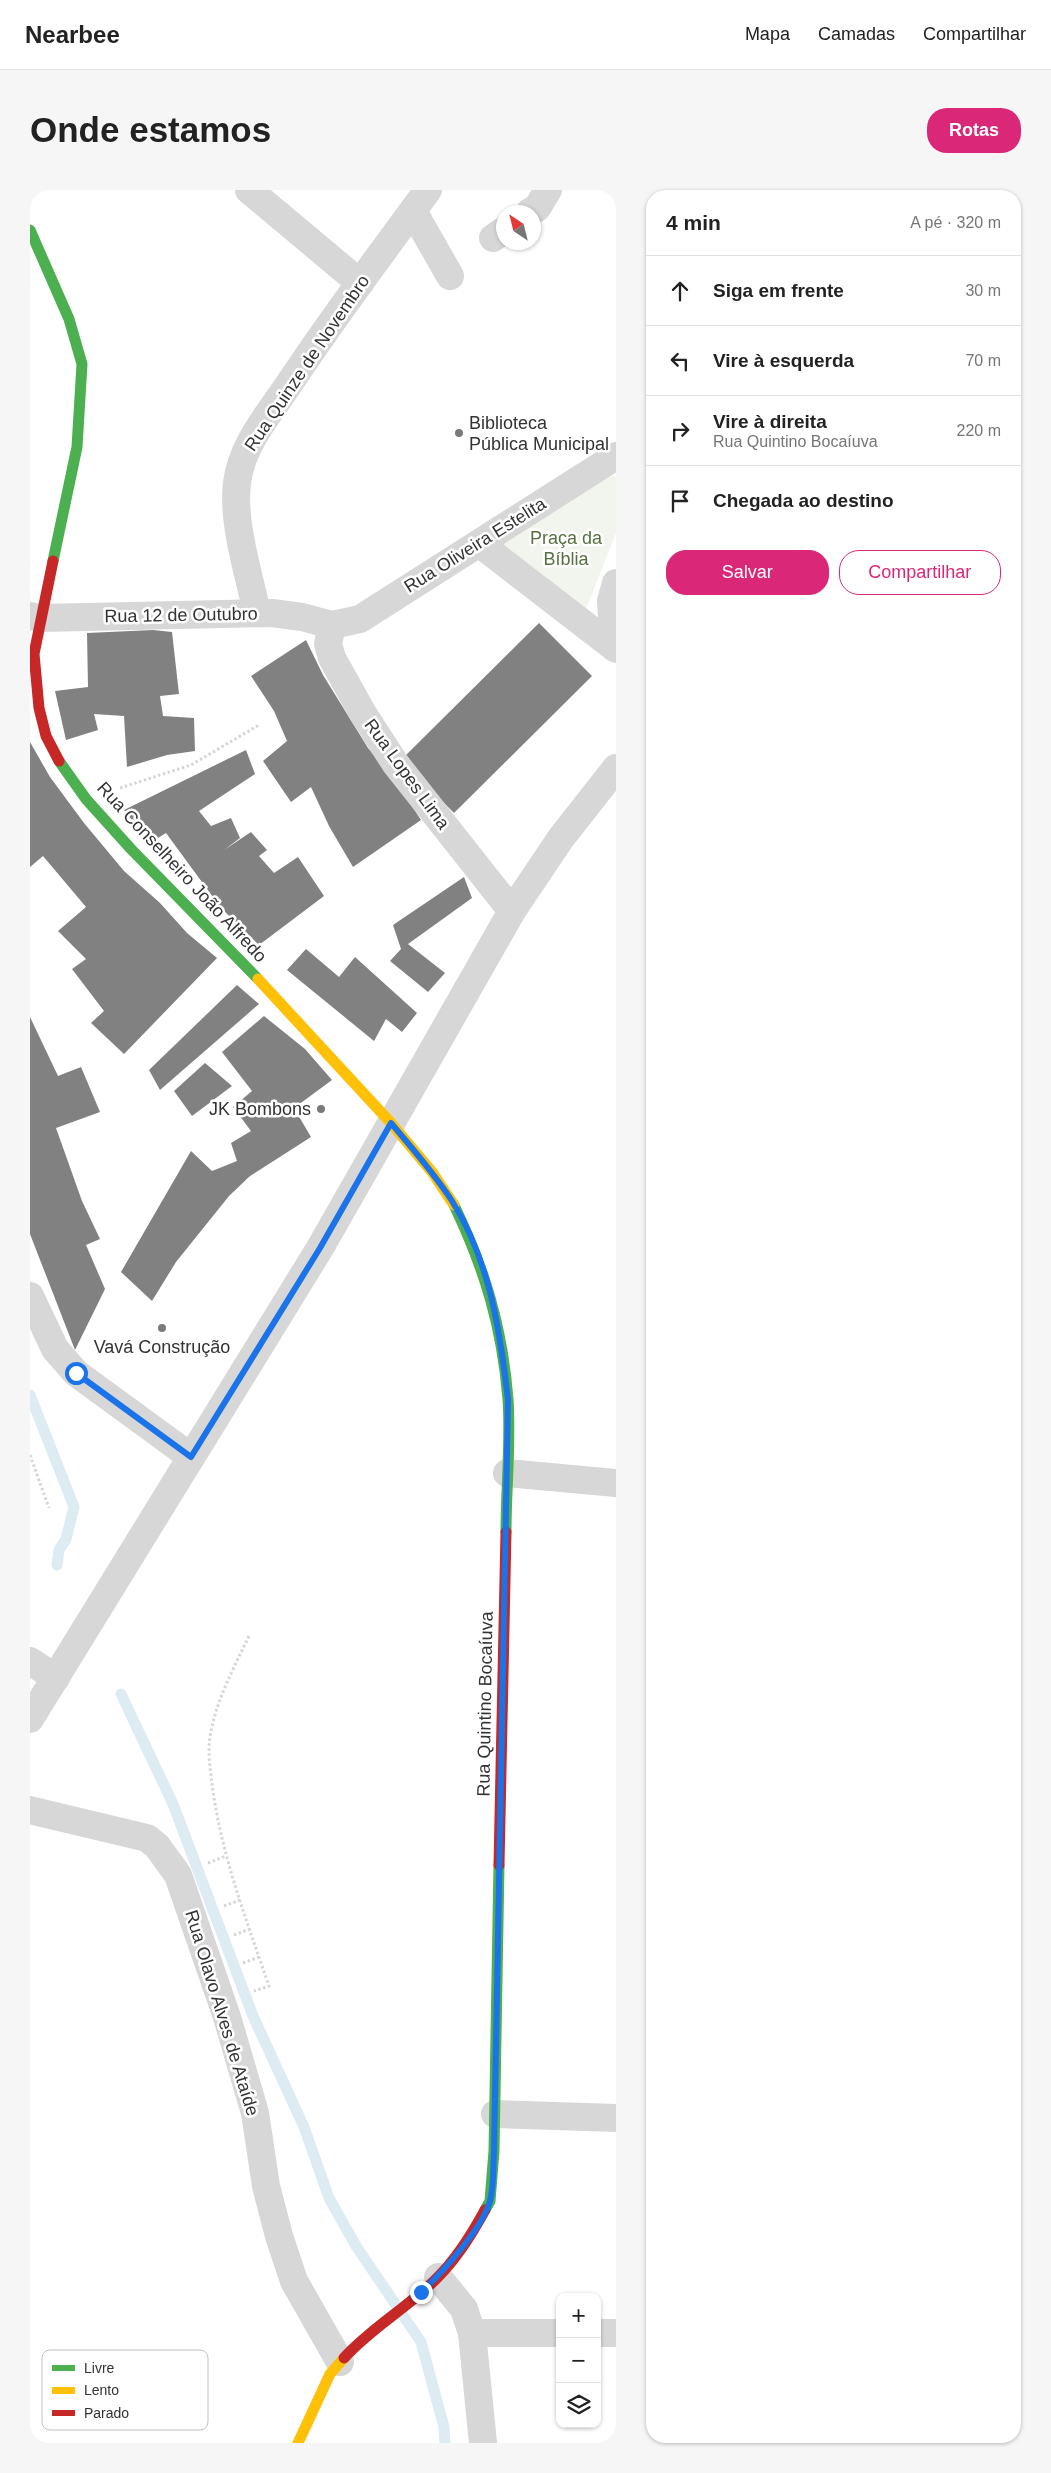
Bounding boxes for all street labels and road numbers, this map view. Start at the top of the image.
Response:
street label: Rua Quinze de Novembro [241,271,373,455]
street label: Rua Oliveira Estelita [401,493,550,597]
street label: Rua 12 de Outubro [104,604,258,626]
street label: Rua Lopes Lima [360,715,454,834]
street label: Rua Conselheiro João Alfredo [93,778,271,966]
street label: Rua Quintino Bocaíuva [473,1610,497,1797]
street label: Rua Olavo Alves de Ataíde [181,1908,263,2118]

